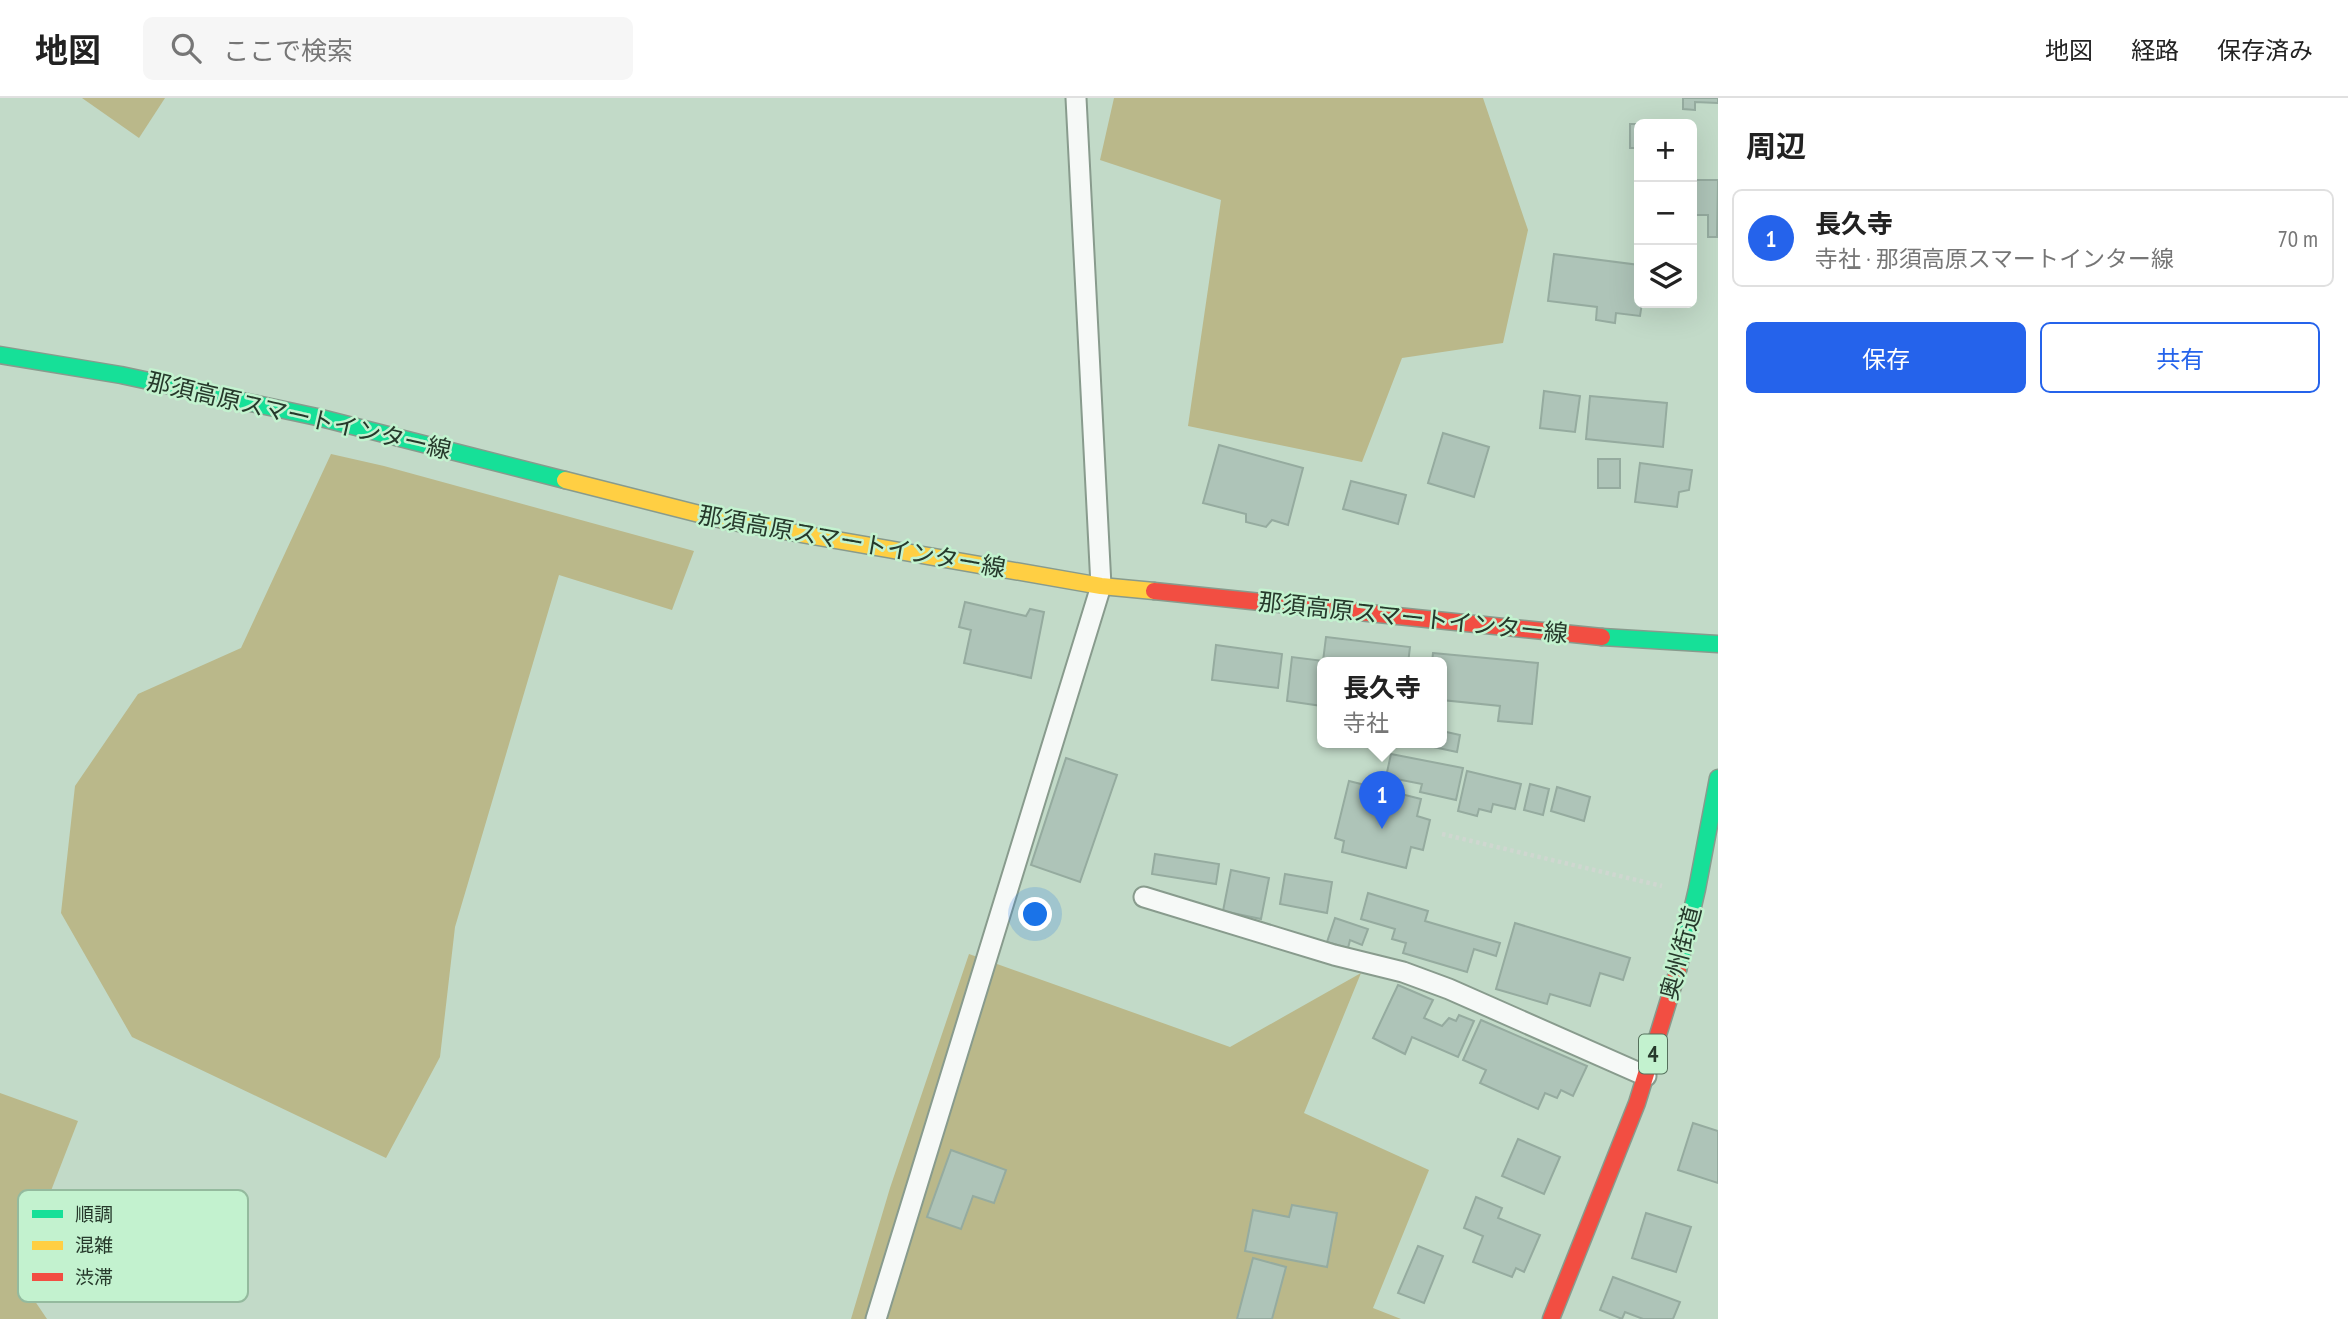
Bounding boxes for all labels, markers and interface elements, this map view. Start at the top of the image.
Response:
search box [143,17,633,80]
text: 地図 [35,28,101,71]
icon: search [167,29,205,67]
text: ここで検索 [223,34,353,67]
text: 地図 [2045,35,2093,66]
text: 経路 [2131,35,2179,66]
text: 保存済み [2217,35,2313,66]
map controls [1634,119,1697,308]
button: + [1634,119,1697,182]
text: 周辺 [1746,126,1806,165]
button: − [1634,182,1697,245]
text: 長久寺 [1815,207,1893,240]
text: 1 [1766,224,1777,253]
text: 70 m [2277,224,2318,253]
text: 寺社 · 那須高原スマートインター線 [1815,244,2174,273]
button: layers [1634,245,1697,308]
button: 保存 [1746,322,2026,393]
button: 共有 [2040,322,2320,393]
street label: 那須高原スマートインター線 [144,365,454,466]
street label: 那須高原スマートインター線 [696,499,1008,584]
street label: 那須高原スマートインター線 [1257,586,1569,649]
popup [1317,657,1447,748]
text: 長久寺 [1343,671,1421,704]
text: 寺社 [1343,708,1389,737]
pin: 1 [1359,771,1405,829]
your location [1018,897,1052,931]
street label: 奥州街道 [1653,902,1708,1003]
road number: 4 [1639,1035,1667,1074]
legend [18,1190,248,1302]
text: 順調 [75,1202,113,1226]
text: 混雑 [75,1233,113,1257]
text: 渋滞 [75,1265,113,1289]

